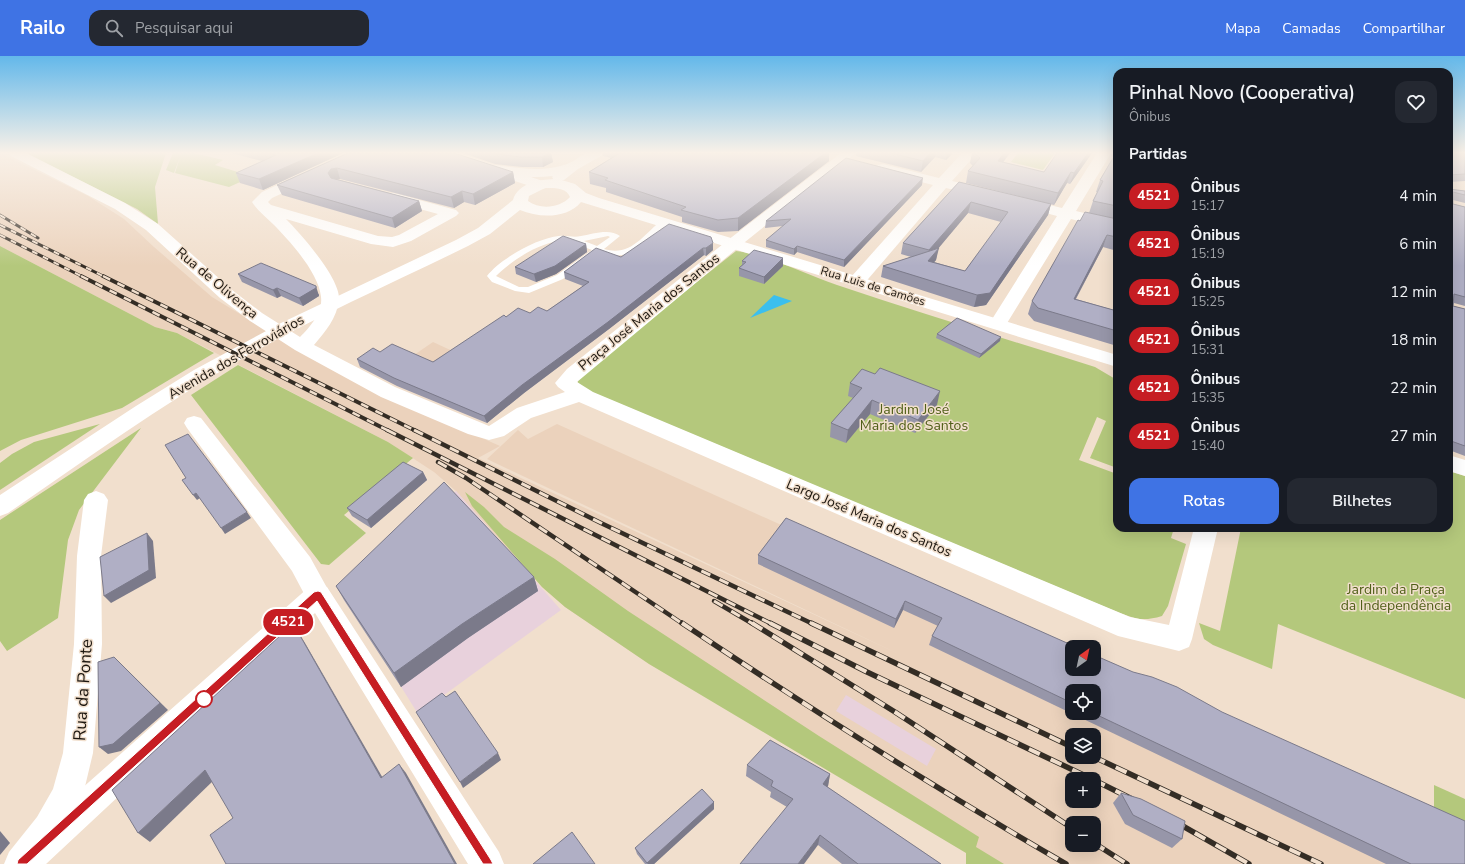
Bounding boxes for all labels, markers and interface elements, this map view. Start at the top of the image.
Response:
search box [89,10,369,46]
text: Railo [20,15,65,41]
icon: search [103,17,125,39]
text: Pesquisar aqui [135,18,233,38]
text: Mapa [1225,19,1260,38]
text: Camadas [1282,19,1341,38]
text: Compartilhar [1363,19,1445,38]
text: Pinhal Novo (Cooperativa) [1129,80,1355,106]
button: heart [1395,81,1437,123]
text: Ônibus [1129,108,1171,126]
text: Partidas [1129,144,1187,164]
text: Ônibus [1191,177,1240,197]
text: 4521 [1137,186,1171,205]
text: 4 min [1399,186,1437,206]
text: 15:17 [1191,197,1225,215]
text: Ônibus [1191,225,1240,245]
text: 4521 [1137,234,1171,253]
text: 6 min [1399,234,1437,254]
street label: Rua de Olivença [172,243,262,323]
text: 15:19 [1191,245,1225,263]
street label: Praça José Maria dos Santos [574,249,724,375]
street label: Rua Luis de Camões [819,262,928,310]
text: Ônibus [1191,273,1240,293]
text: 4521 [1137,282,1171,301]
text: 12 min [1390,282,1437,302]
text: 15:25 [1191,293,1225,311]
street label: Avenida dos Ferroviários [164,310,308,404]
text: Ônibus [1191,321,1240,341]
text: 4521 [1137,330,1171,349]
text: 18 min [1390,330,1437,350]
text: 15:31 [1191,341,1225,359]
text: Ônibus [1191,369,1240,389]
text: 4521 [1137,378,1171,397]
text: 22 min [1390,378,1437,398]
text: 15:35 [1191,389,1225,407]
park label: Jardim José Maria dos Santos [860,400,968,435]
text: Ônibus [1191,417,1240,437]
text: 4521 [1137,426,1171,445]
text: 27 min [1390,426,1437,446]
text: 15:40 [1191,437,1225,455]
street label: Largo José Maria dos Santos [783,474,955,562]
button: Rotas [1129,478,1279,524]
button: Bilhetes [1287,478,1437,524]
park label: Jardim da Praça da Independência [1341,580,1451,615]
line badge: 4521 [260,609,316,635]
text: 4521 [271,612,305,631]
street label: Rua da Ponte [68,638,98,742]
north arrow [1065,640,1101,676]
map controls [1065,640,1101,852]
button: locate [1065,684,1101,720]
unlabelled marker [195,690,213,708]
button: layers [1065,728,1101,764]
button: + [1065,772,1101,808]
button: − [1065,816,1101,852]

